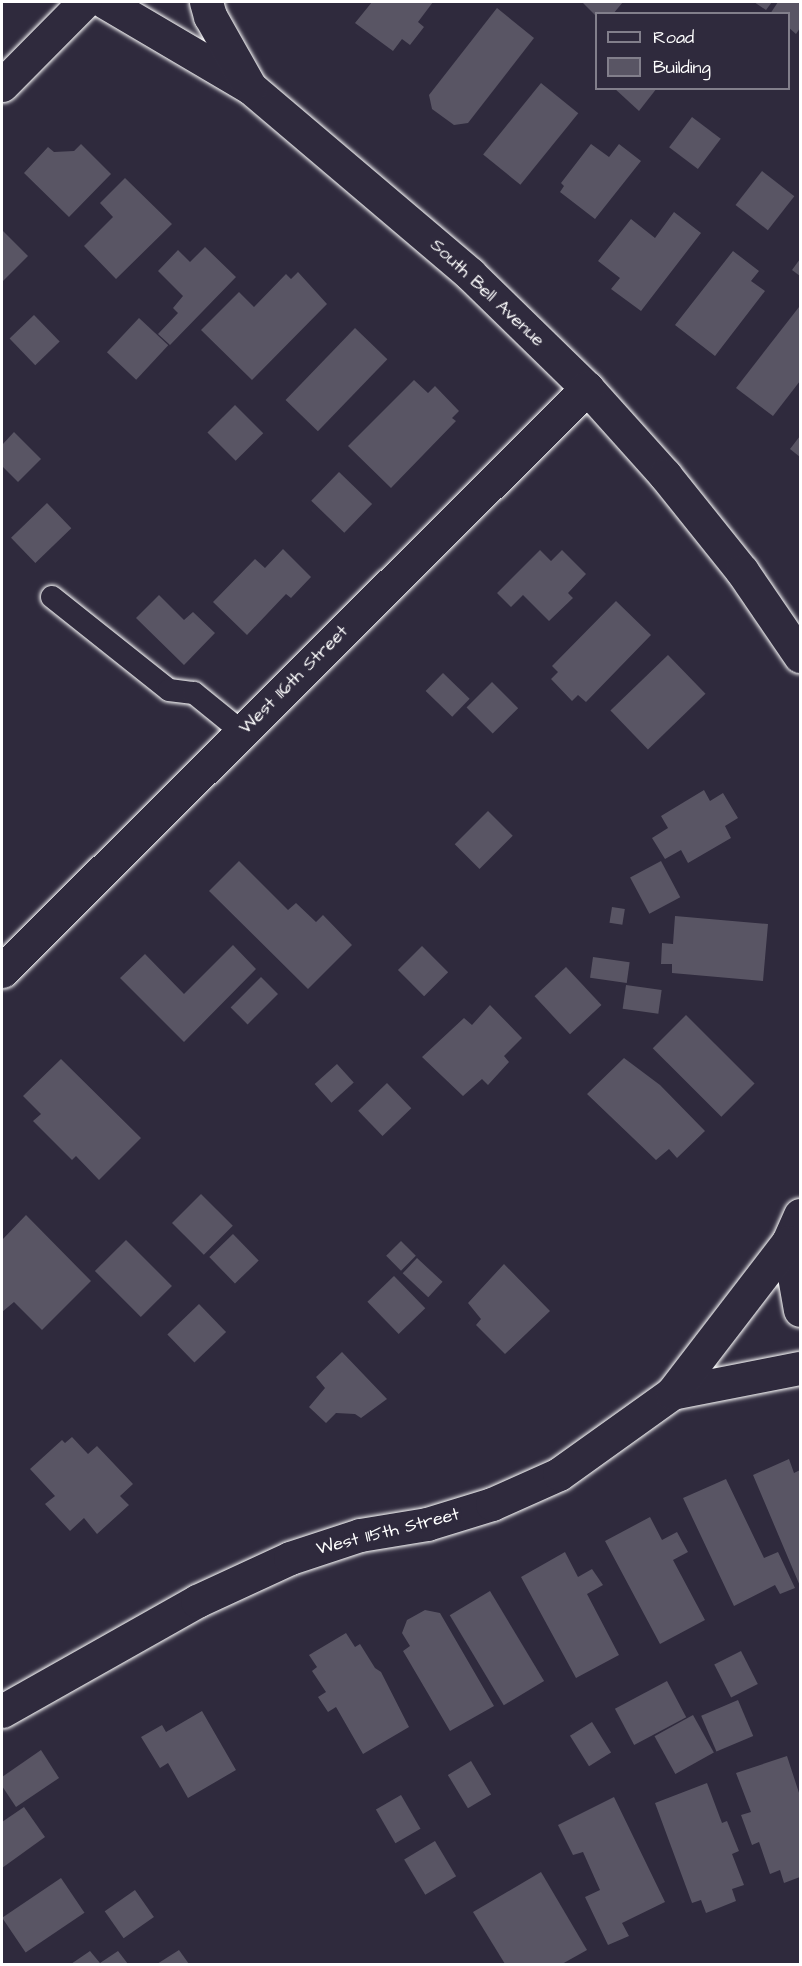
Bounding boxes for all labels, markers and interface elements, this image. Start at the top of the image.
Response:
legend [595,12,790,90]
text: Road [653,25,694,50]
text: Building [653,55,711,80]
street label: South Bell Avenue [425,235,549,351]
street label: West 116th Street [235,621,353,739]
street label: West 115th Street [314,1504,462,1560]

